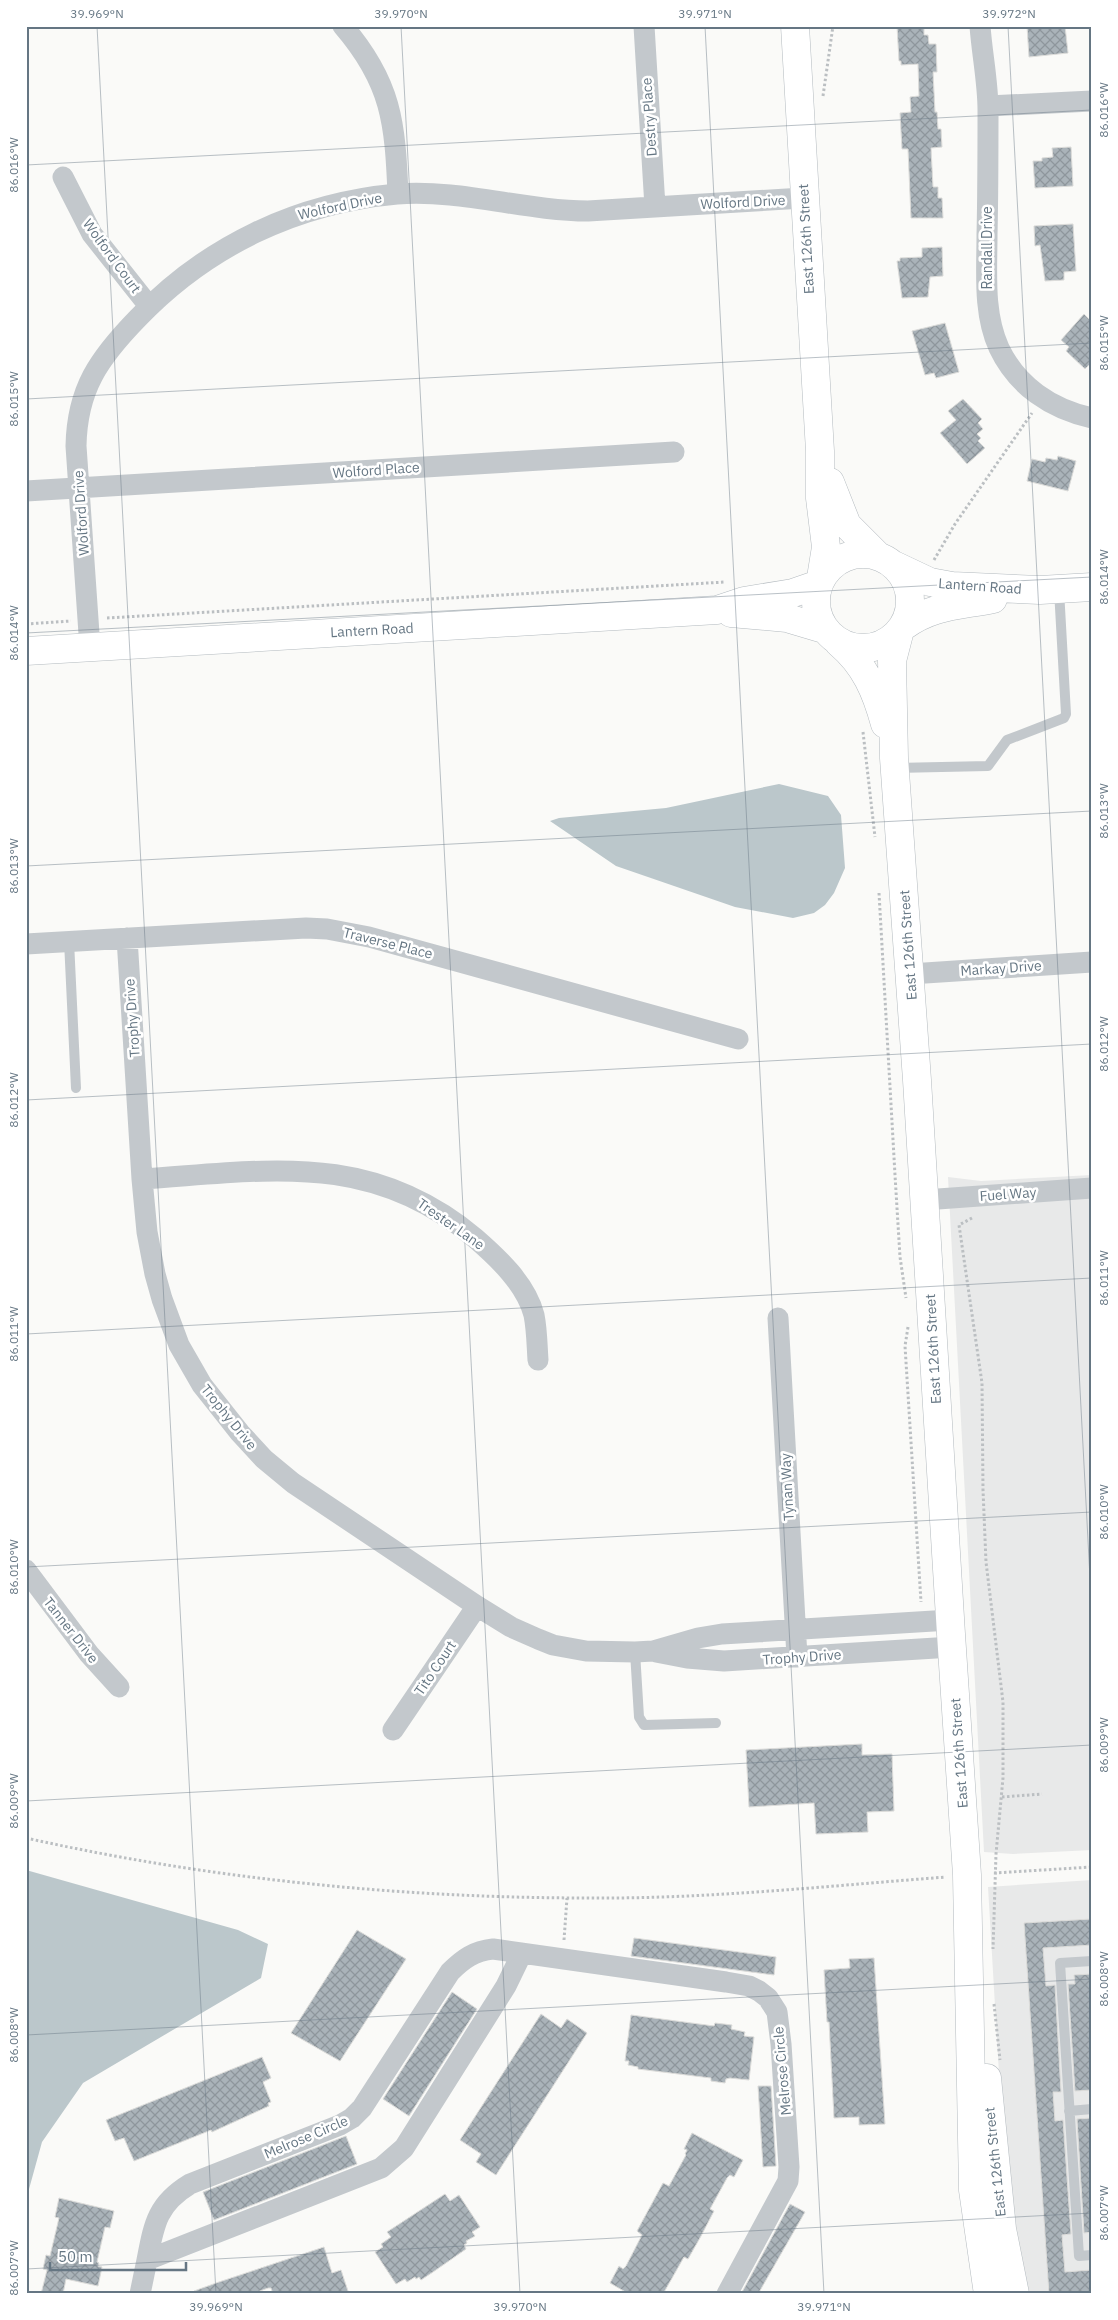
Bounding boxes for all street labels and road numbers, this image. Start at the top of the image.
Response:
street label: Destry Place [637,77,661,157]
street label: East 126th Street [794,183,818,295]
street label: Wolford Drive [296,188,384,224]
street label: Wolford Drive [700,191,786,213]
street label: Randall Drive [978,206,996,290]
street label: Wolford Court [79,215,145,297]
street label: Wolford Place [332,458,420,482]
street label: Wolford Drive [69,470,93,556]
street label: Lantern Road [938,574,1022,598]
street label: Lantern Road [330,619,414,641]
street label: East 126th Street [895,889,921,1001]
street label: Traverse Place [341,923,435,963]
street label: Markay Drive [960,956,1043,980]
street label: Trophy Drive [120,978,144,1058]
street label: Fuel Way [979,1183,1037,1205]
street label: Trester Lane [414,1194,488,1254]
street label: East 126th Street [921,1293,945,1405]
street label: Trophy Drive [197,1381,261,1454]
street label: Tynan Way [776,1453,798,1521]
street label: Tanner Drive [40,1593,103,1667]
street label: Tito Court [410,1637,460,1699]
street label: Trophy Drive [762,1645,842,1669]
street label: East 126th Street [946,1697,972,1809]
street label: Melrose Circle [769,2025,795,2116]
street label: East 126th Street [980,2106,1010,2218]
street label: Melrose Circle [261,2111,351,2163]

